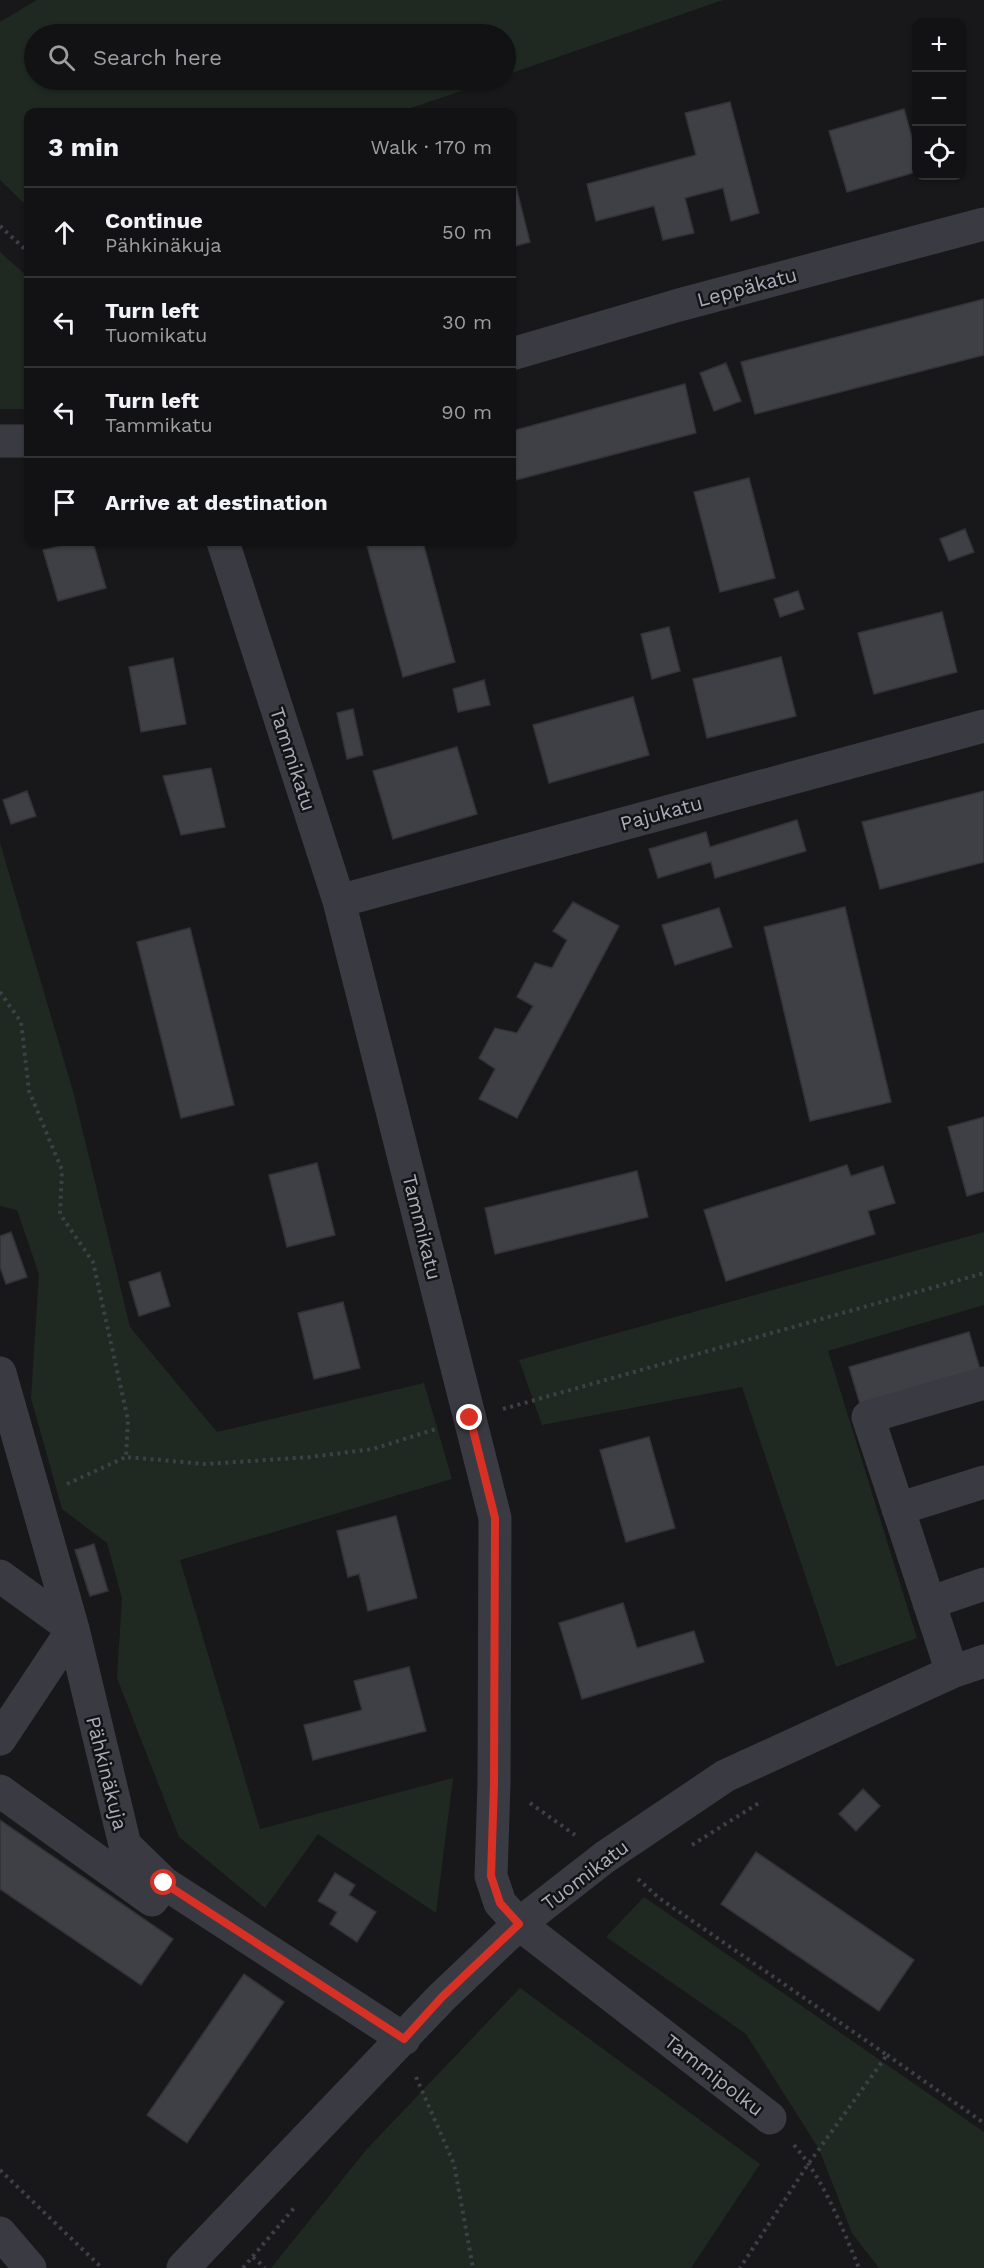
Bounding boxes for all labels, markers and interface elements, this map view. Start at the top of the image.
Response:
map controls [912,18,966,180]
button: + [912,18,966,72]
search box [24,24,516,90]
icon: search [45,41,78,74]
text: Search here [93,45,222,70]
button: − [912,72,966,126]
button: locate [912,126,966,180]
text: 3 min [48,132,119,162]
text: Walk · 170 m [371,135,492,159]
text: Continue [105,208,203,233]
icon: ahead [48,216,81,249]
text: 50 m [442,220,492,244]
text: Pähkinäkuja [105,233,222,257]
street label: Leppäkatu [694,262,800,312]
text: Turn left [105,298,199,323]
icon: left [48,306,81,339]
text: 30 m [442,310,492,334]
text: Tuomikatu [105,323,207,347]
text: Turn left [105,388,199,413]
icon: left [48,396,81,429]
text: 90 m [441,400,492,424]
text: Tammikatu [105,413,213,437]
icon: arrive [48,486,81,519]
text: Arrive at destination [105,490,328,515]
street label: Tammikatu [265,704,321,814]
street label: Pajukatu [617,791,705,835]
street label: Tammikatu [397,1172,447,1282]
route end [456,1404,482,1430]
street label: Pähkinäkuja [81,1714,133,1832]
street label: Tuomikatu [537,1835,633,1915]
route start [150,1869,176,1895]
street label: Tammipolku [660,2029,768,2121]

